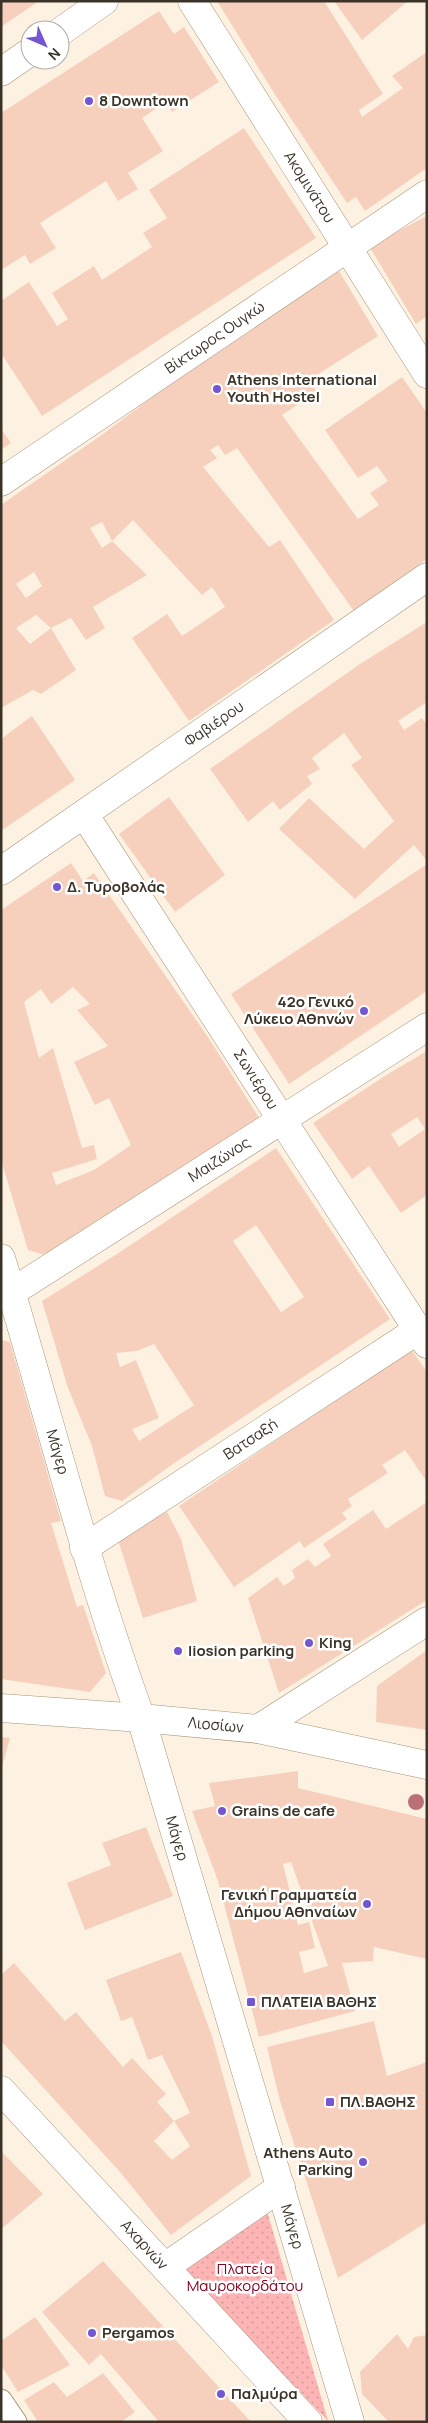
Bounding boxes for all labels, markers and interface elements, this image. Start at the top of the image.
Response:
north arrow [20,20,70,70]
text: N [44,44,65,65]
place label: 8 Downtown [99,90,189,111]
marker: 8 Downtown [83,95,95,107]
street label: Ακομινάτου [279,147,340,227]
street label: Βίκτωρος Ουγκώ [160,296,269,378]
place label: Athens International Youth Hostel [227,369,377,407]
marker: Athens International Youth Hostel [211,383,223,395]
street label: Φαβιέρου [180,696,248,751]
place label: Δ. Τυροβολάς [67,876,165,897]
marker: Δ. Τυροβολάς [51,881,63,893]
place label: 42ο Γενικό Λύκειο Αθηνών [244,991,354,1029]
marker: 42ο Γενικό Λύκειο Αθηνών [358,1005,370,1017]
street label: Σωνιέρου [229,1045,283,1113]
street label: Μαιζώνος [184,1132,254,1187]
street label: Βατσαξή [219,1413,282,1464]
street label: Μάγερ [42,1427,74,1477]
place label: King [319,1632,352,1653]
marker: King [303,1637,315,1649]
place label: liosion parking [188,1640,294,1661]
marker: liosion parking [172,1645,184,1657]
street label: Λιοσίων [187,1711,245,1738]
place label: Grains de cafe [232,1800,335,1821]
marker: Grains de cafe [216,1805,228,1817]
street label: Μάγερ [161,1813,194,1863]
place label: Γενική Γραμματεία Δήμου Αθηναίων [221,1884,357,1922]
marker: Γενική Γραμματεία Δήμου Αθηναίων [361,1898,373,1910]
place label: ΠΛΑΤΕΙΑ ΒΑΘΗΣ [261,1991,377,2012]
marker: ΠΛΑΤΕΙΑ ΒΑΘΗΣ [245,1996,257,2008]
place label: ΠΛ.ΒΑΘΗΣ [340,2091,416,2112]
marker: ΠΛ.ΒΑΘΗΣ [324,2096,336,2108]
place label: Athens Auto Parking [263,2142,353,2180]
marker: Athens Auto Parking [357,2156,369,2168]
street label: Μάγερ [276,2202,309,2252]
street label: Αχαρνών [116,2215,173,2274]
park label: Πλατεία Μαυροκορδάτου [187,2258,303,2296]
place label: Pergamos [102,2322,175,2343]
marker: Pergamos [86,2327,98,2339]
place label: Παλμύρα [231,2383,298,2404]
marker: Παλμύρα [215,2388,227,2400]

